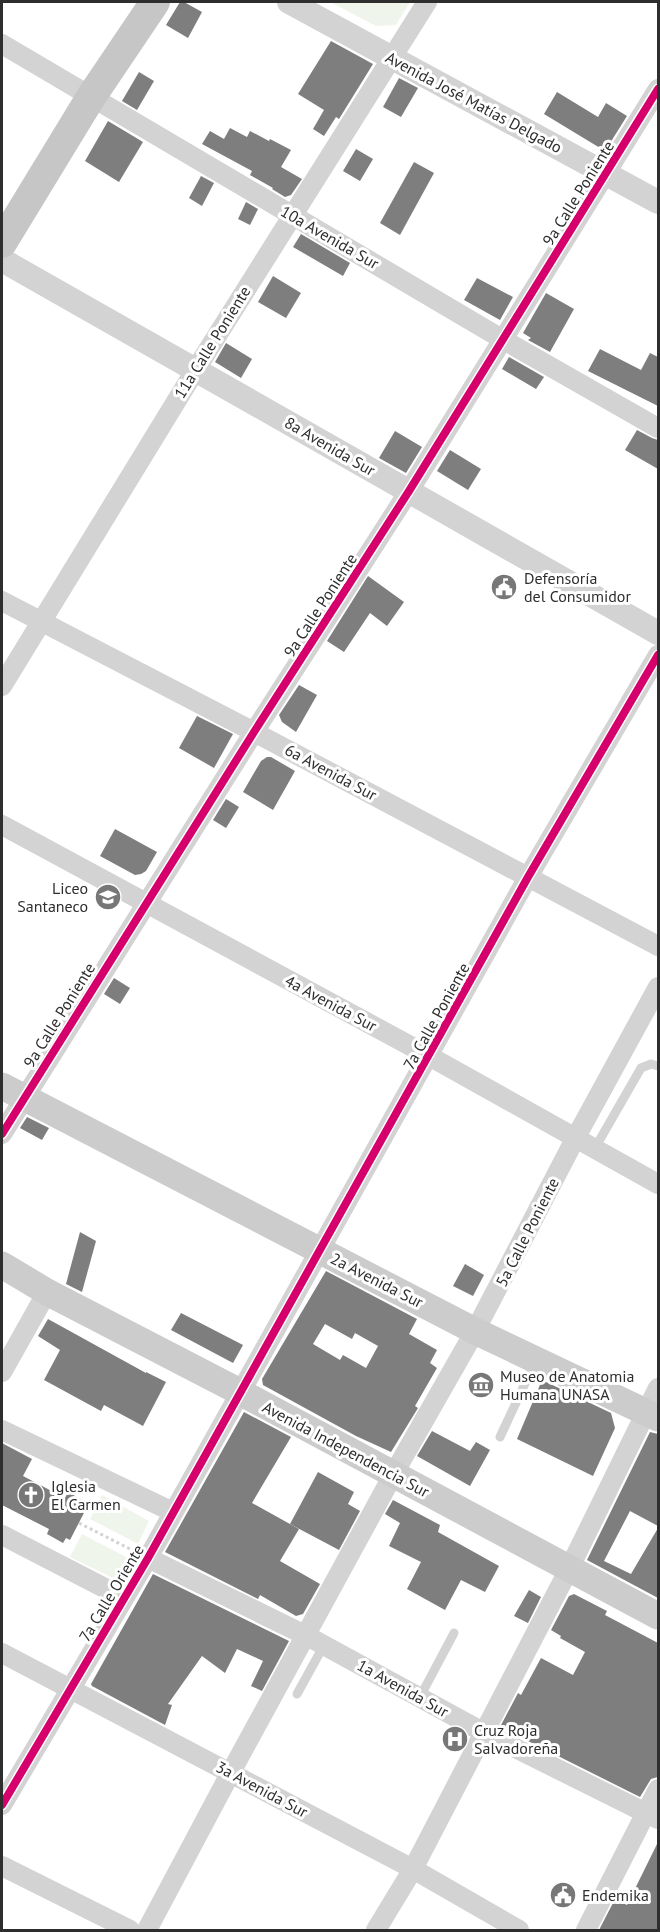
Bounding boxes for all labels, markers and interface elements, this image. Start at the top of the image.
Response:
street label: Avenida José Matías Delgado [382,47,566,157]
street label: 9a Calle Poniente [538,137,618,249]
street label: 10a Avenida Sur [277,201,383,273]
street label: 11a Calle Poniente [169,282,255,402]
street label: 8a Avenida Sur [281,412,379,480]
street label: 9a Calle Poniente [279,549,361,661]
place label: Defensoría del Consumidor [524,568,631,606]
public building icon: Defensoría del Consumidor [489,572,519,602]
street label: 6a Avenida Sur [282,739,381,805]
place label: Liceo Santaneco [17,878,88,916]
school or university icon: Liceo Santaneco [93,882,123,912]
street label: 9a Calle Poniente [19,959,99,1071]
street label: 7a Calle Poniente [398,959,474,1073]
street label: 4a Avenida Sur [282,970,381,1036]
street label: 5a Calle Poniente [491,1174,563,1290]
street label: 2a Avenida Sur [327,1248,427,1312]
place label: Museo de Anatomia Humana UNASA [500,1366,634,1404]
museum icon: Museo de Anatomia Humana UNASA [466,1370,496,1400]
street label: Avenida Independencia Sur [259,1397,433,1502]
place label: Iglesia El Carmen [51,1476,121,1514]
church icon: Iglesia El Carmen [16,1480,46,1510]
street label: 7a Calle Oriente [74,1541,148,1645]
street label: 1a Avenida Sur [354,1655,453,1722]
place label: Cruz Roja Salvadoreña [474,1720,558,1758]
hospital icon: Cruz Roja Salvadoreña [440,1724,470,1754]
street label: 3a Avenida Sur [213,1756,312,1822]
public building icon: Endemika [548,1880,578,1910]
place label: Endemika [582,1885,649,1905]

